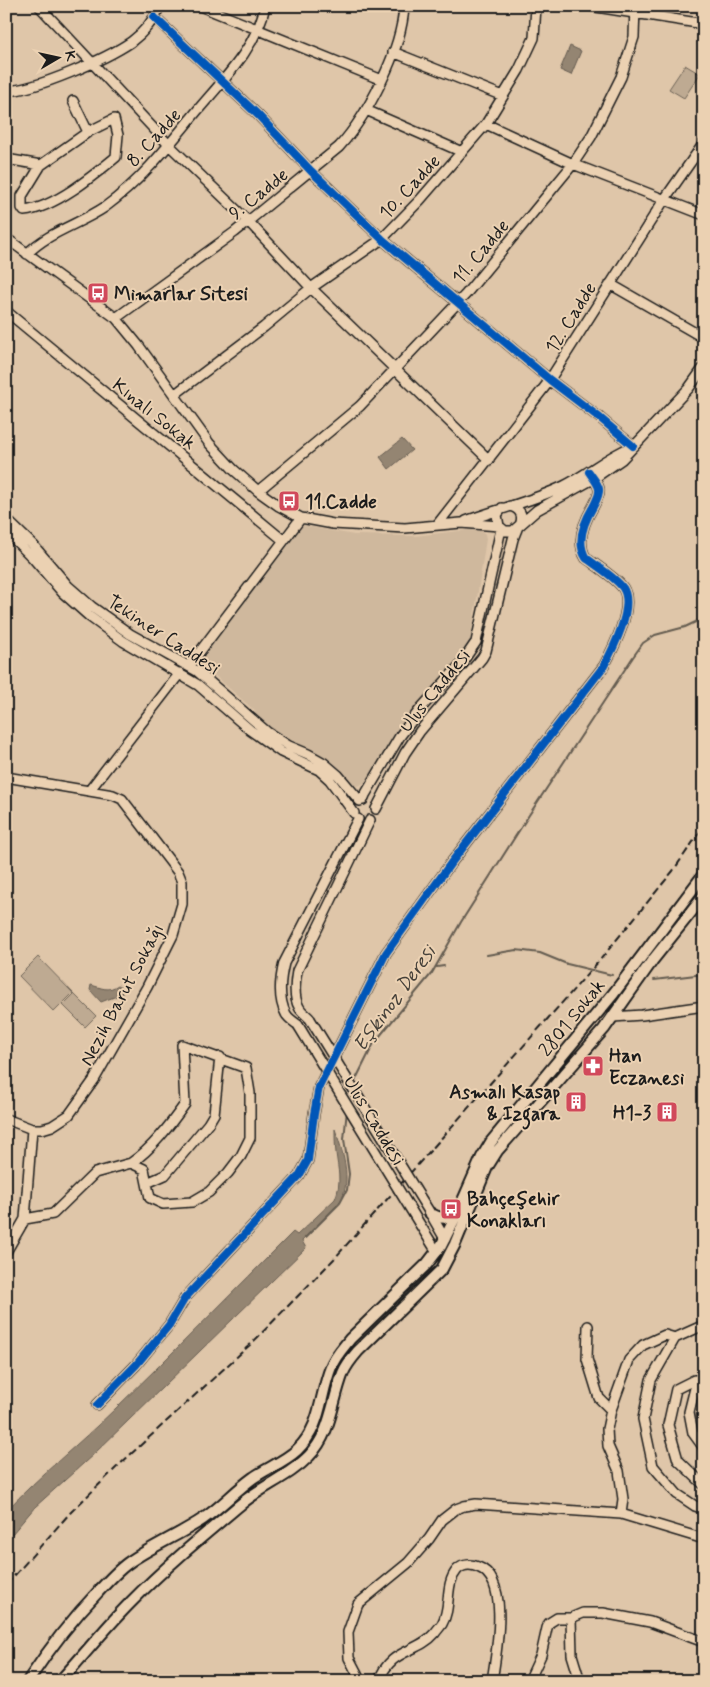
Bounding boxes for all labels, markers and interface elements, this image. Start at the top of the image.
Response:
north arrow [32,32,82,82]
text: K [60,50,80,64]
street label: 8. Cadde [121,103,187,173]
street label: 10. Cadde [374,149,446,225]
street label: 9. Cadde [224,163,294,226]
street label: 11. Cadde [447,214,515,290]
street label: 12. Cadde [540,278,603,358]
bus stop icon: Mimarlar Sitesi [86,281,110,305]
place label: Mimarlar Sitesi [114,282,248,307]
street label: Kınalı Sokak [107,373,201,456]
bus stop icon: 11.Cadde [277,489,301,513]
place label: 11.Cadde [305,490,377,515]
street label: Tekiner Caddesi [102,589,224,681]
street label: Ulus Caddesi [394,644,477,738]
street label: Nezih Barut Sokağı [74,919,171,1071]
water label: Eşkinoz Deresi [348,940,443,1057]
street label: 2801 Sokak [533,974,611,1062]
place label: Han Eczanesi [609,1044,684,1091]
pharmacy icon: Han Eczanesi [581,1054,605,1078]
street label: Ulus Caddesi [337,1071,410,1170]
place label: Asmalı Kasap & Izgara [449,1080,561,1130]
building icon: Asmalı Kasap & Izgara [564,1090,588,1114]
building icon: H1-3 [655,1100,679,1124]
place label: H1-3 [613,1101,651,1126]
place label: Bahçeşehir Konakları [467,1187,560,1234]
bus stop icon: Bahçeşehir Konakları [439,1197,463,1221]

